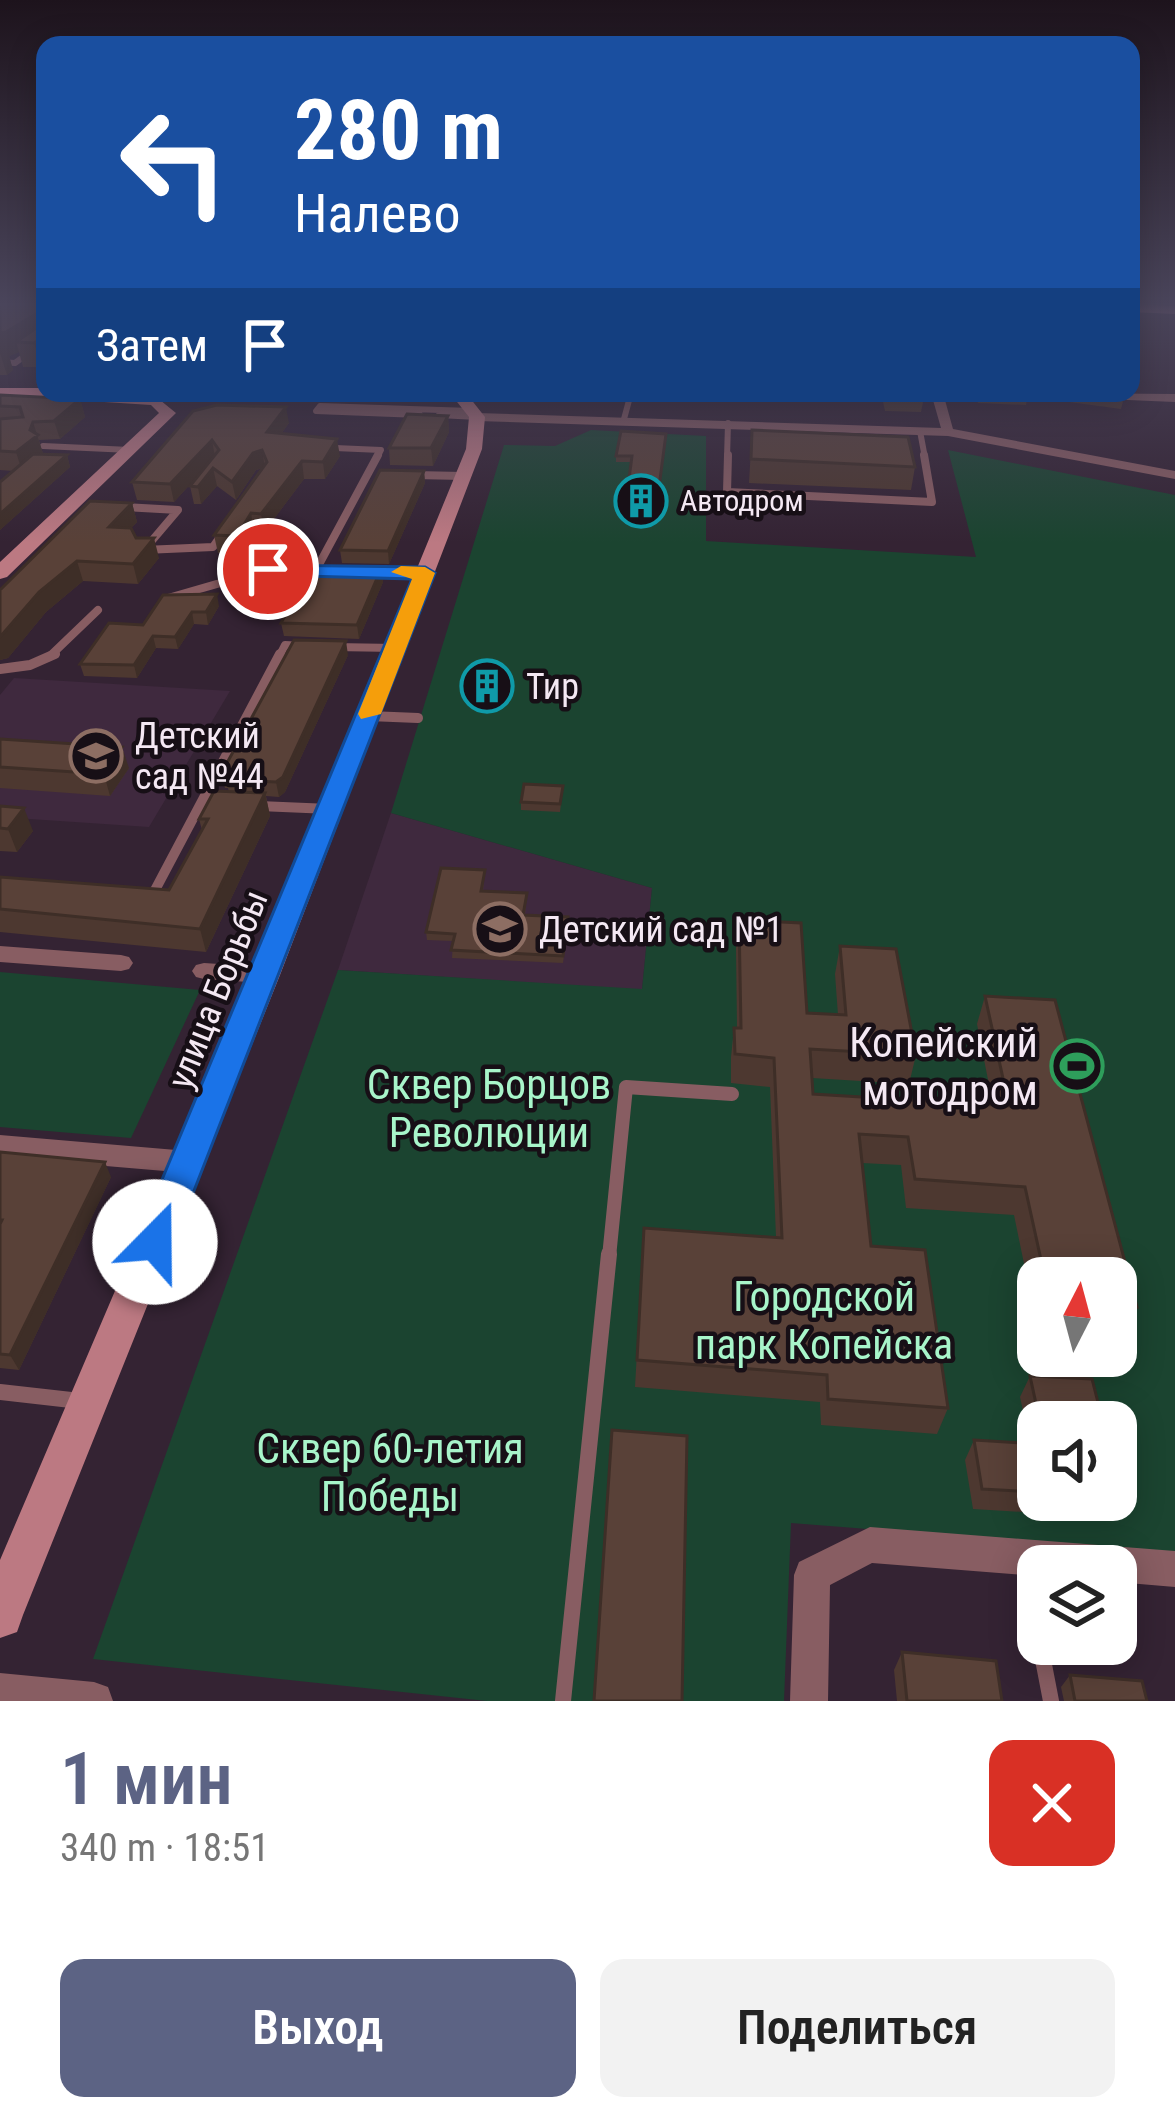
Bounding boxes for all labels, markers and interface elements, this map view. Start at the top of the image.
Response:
text: 280 m [294,81,503,180]
icon: left [96,84,252,240]
text: Налево [294,182,461,245]
icon: arrive [232,312,298,378]
text: Затем [96,319,208,372]
building icon: Автодром [613,473,669,529]
place label: Автодром [680,483,804,518]
pin [217,518,319,620]
icon: arrive [235,536,301,602]
building icon: Тир [459,658,515,714]
place label: Тир [526,666,579,708]
place label: Детский сад №44 [135,715,264,798]
school or university icon: Детский сад №44 [68,728,124,784]
street label: улица Борьбы [159,884,277,1095]
school or university icon: Детский сад №1 [472,901,528,957]
place label: Детский сад №1 [539,909,783,951]
place label: Копейский мотодром [849,1018,1038,1115]
sports icon: Копейский мотодром [1049,1038,1105,1094]
park label: Сквер Борцов Революции [367,1060,611,1157]
position arrow [92,1179,218,1305]
north arrow [1017,1257,1137,1377]
map controls [1017,1257,1137,1665]
park label: Городской парк Копейска [695,1272,953,1369]
button: sound [1017,1401,1137,1521]
park label: Сквер 60-летия Победы [256,1424,524,1521]
button: layers [1017,1545,1137,1665]
text: 1 мин [60,1737,233,1822]
button: close [989,1740,1115,1866]
text: 340 m · 18:51 [60,1825,270,1871]
button: Выход [60,1959,576,2097]
button: Поделиться [600,1959,1115,2097]

